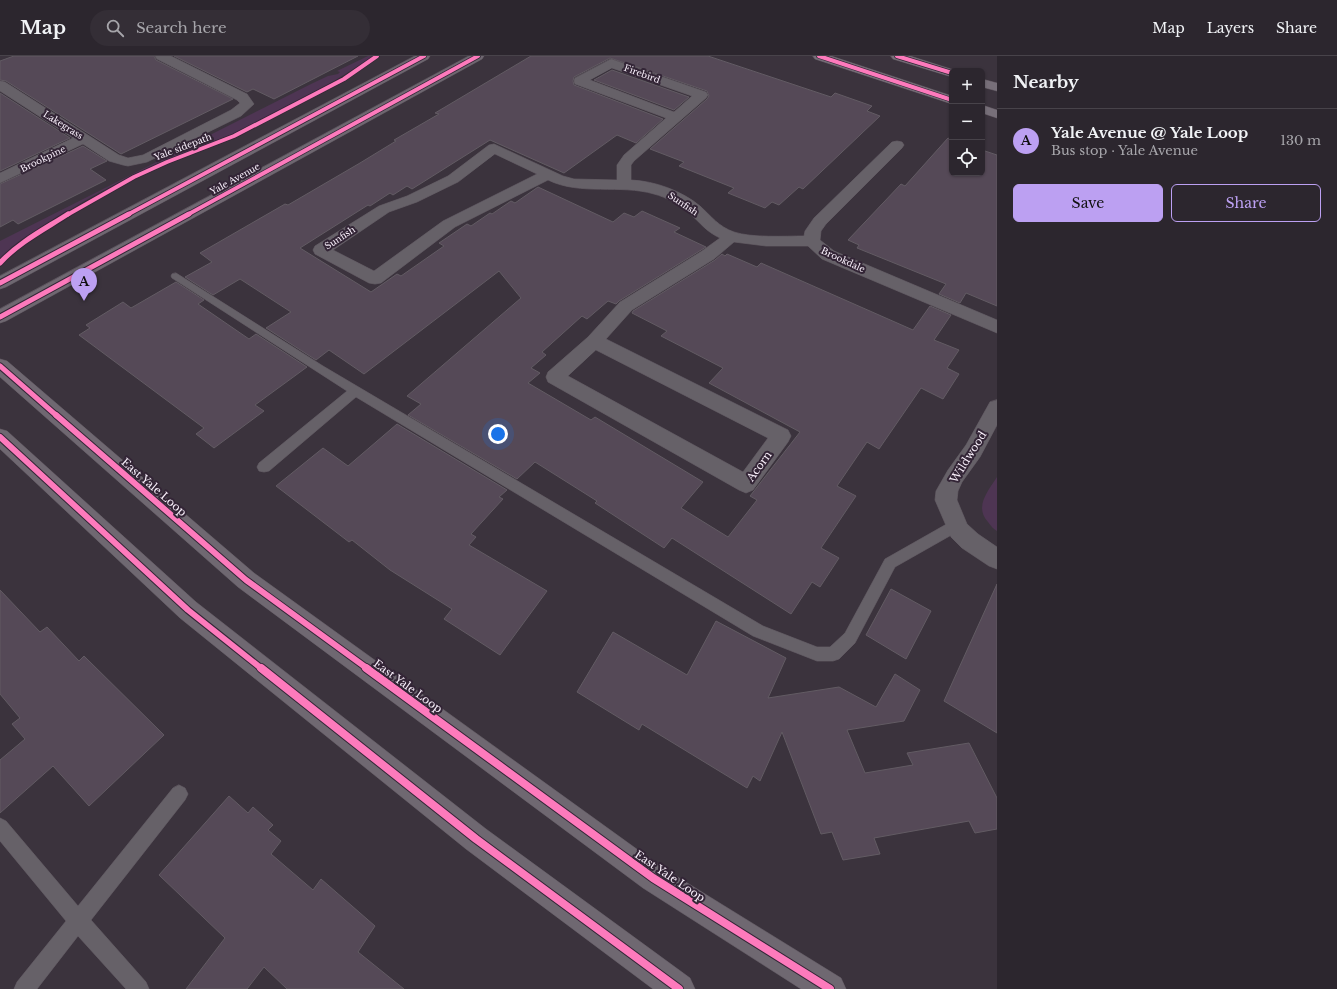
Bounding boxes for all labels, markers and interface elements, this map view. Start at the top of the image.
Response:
search box [90,10,370,46]
text: Map [20,16,66,39]
icon: search [104,17,126,39]
text: Search here [136,18,227,37]
text: Map [1152,19,1185,37]
text: Layers [1207,19,1254,37]
text: Share [1276,19,1317,37]
street label: Firebird [623,62,662,85]
map controls [949,68,985,176]
button: + [949,68,985,104]
text: Nearby [1013,72,1079,93]
button: − [949,104,985,140]
street label: Lakegrass [41,108,85,141]
text: Yale Avenue @ Yale Loop [1051,123,1248,142]
street label: Yale sidepath [152,131,213,163]
text: A [1021,132,1031,149]
text: 130 m [1280,132,1321,149]
button: locate [949,140,985,176]
text: Bus stop · Yale Avenue [1051,142,1198,159]
street label: Brookpine [18,143,67,174]
street label: Yale Avenue [207,160,262,197]
button: Save [1013,184,1163,222]
button: Share [1171,184,1321,222]
street label: Sunfish [666,189,701,218]
street label: Sunfish [322,224,357,252]
street label: Brookdale [819,245,867,275]
pin: A [71,268,97,301]
your location [488,424,508,444]
street label: Wildwood [946,428,990,486]
street label: Acorn [743,448,775,485]
street label: East Yale Loop [118,455,190,519]
street label: East Yale Loop [371,656,445,716]
street label: East Yale Loop [632,847,708,905]

